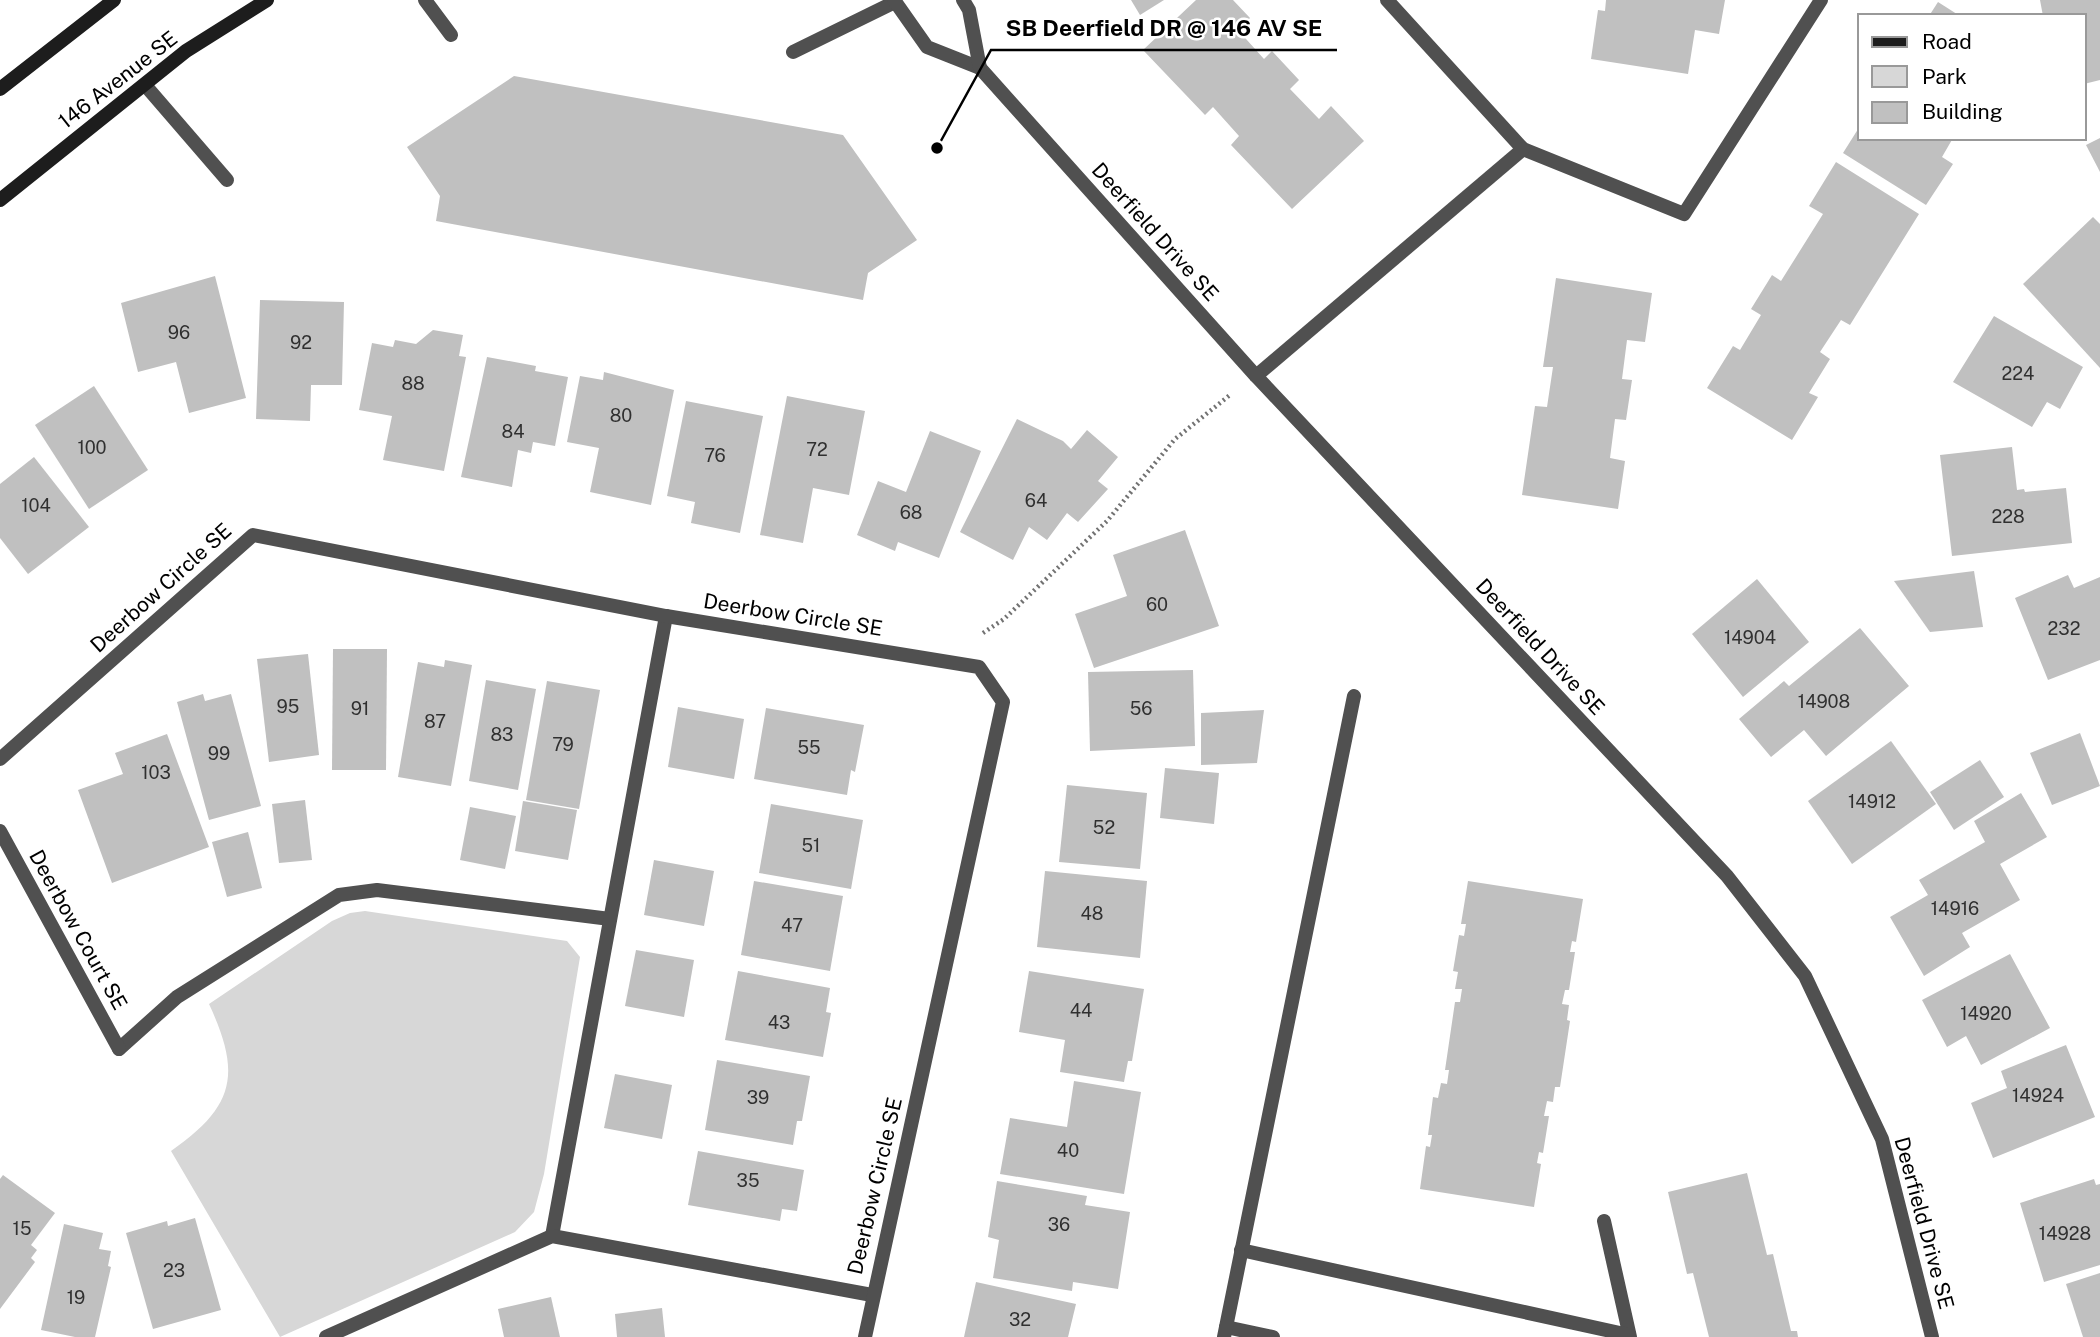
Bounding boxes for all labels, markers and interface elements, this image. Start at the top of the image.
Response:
callout: SB Deerfield DR @ 146 AV SE [991,6,1337,50]
text: SB Deerfield DR @ 146 AV SE [1006,14,1322,41]
legend [1858,14,2086,140]
street label: 146 Avenue SE [53,25,182,134]
text: Road [1922,29,1972,54]
text: Park [1922,64,1967,89]
text: Building [1922,99,2003,124]
street label: Deerfield Drive SE [1087,157,1224,306]
house number: 96 [168,322,190,343]
house number: 92 [290,332,312,353]
house number: 224 [2002,363,2034,384]
house number: 88 [401,373,425,394]
house number: 80 [610,405,632,426]
house number: 84 [502,421,524,442]
house number: 100 [77,437,107,458]
house number: 72 [806,439,828,460]
house number: 76 [704,445,726,466]
house number: 64 [1025,490,1047,511]
house number: 104 [21,495,51,516]
house number: 68 [900,502,922,523]
house number: 228 [1991,506,2025,527]
street label: Deerbow Circle SE [85,518,236,658]
street label: Deerfield Drive SE [1471,573,1610,720]
street label: Deerbow Circle SE [702,588,884,641]
house number: 60 [1146,594,1168,615]
house number: 232 [2048,618,2080,639]
house number: 14904 [1724,627,1776,648]
house number: 14908 [1798,691,1850,712]
house number: 95 [277,696,299,717]
house number: 91 [351,698,369,719]
house number: 56 [1130,698,1152,719]
house number: 87 [424,711,446,732]
house number: 83 [491,724,513,745]
house number: 79 [552,734,574,755]
house number: 55 [797,737,821,758]
house number: 99 [208,743,230,764]
house number: 103 [141,762,171,783]
house number: 14912 [1848,791,1896,812]
house number: 52 [1093,817,1115,838]
house number: 51 [802,835,820,856]
street label: Deerbow Court SE [24,845,133,1014]
house number: 14916 [1931,898,1979,919]
house number: 48 [1081,903,1103,924]
house number: 47 [781,915,803,936]
house number: 44 [1070,1000,1092,1021]
house number: 14920 [1960,1003,2012,1024]
house number: 43 [768,1012,790,1033]
house number: 14924 [2012,1085,2064,1106]
house number: 39 [747,1087,769,1108]
street label: Deerbow Circle SE [842,1095,907,1277]
street label: Deerfield Drive SE [1889,1134,1960,1312]
house number: 40 [1057,1140,1079,1161]
house number: 35 [737,1170,759,1191]
house number: 36 [1048,1214,1070,1235]
house number: 15 [13,1218,31,1239]
house number: 14928 [2039,1223,2091,1244]
house number: 23 [163,1260,185,1281]
house number: 19 [67,1287,85,1308]
house number: 32 [1009,1309,1031,1330]

